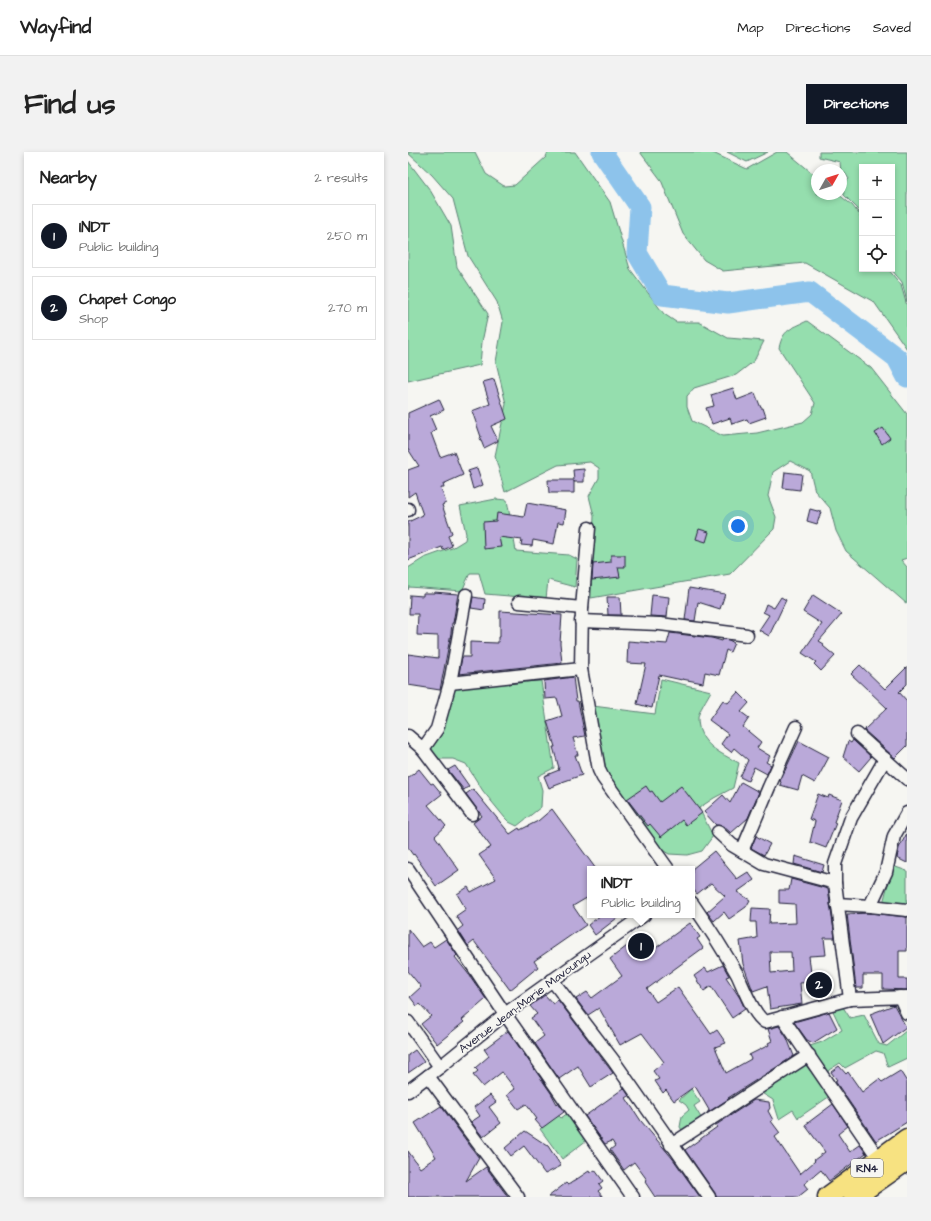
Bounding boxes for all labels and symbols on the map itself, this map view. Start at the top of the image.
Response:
north arrow [811,164,847,200]
your location [728,516,748,536]
pin: 1 [628,931,654,961]
street label: Avenue Jean-Marie Mavoungu [455,947,595,1058]
pin: 2 [806,970,832,1000]
road number: RN4 [851,1159,883,1177]

